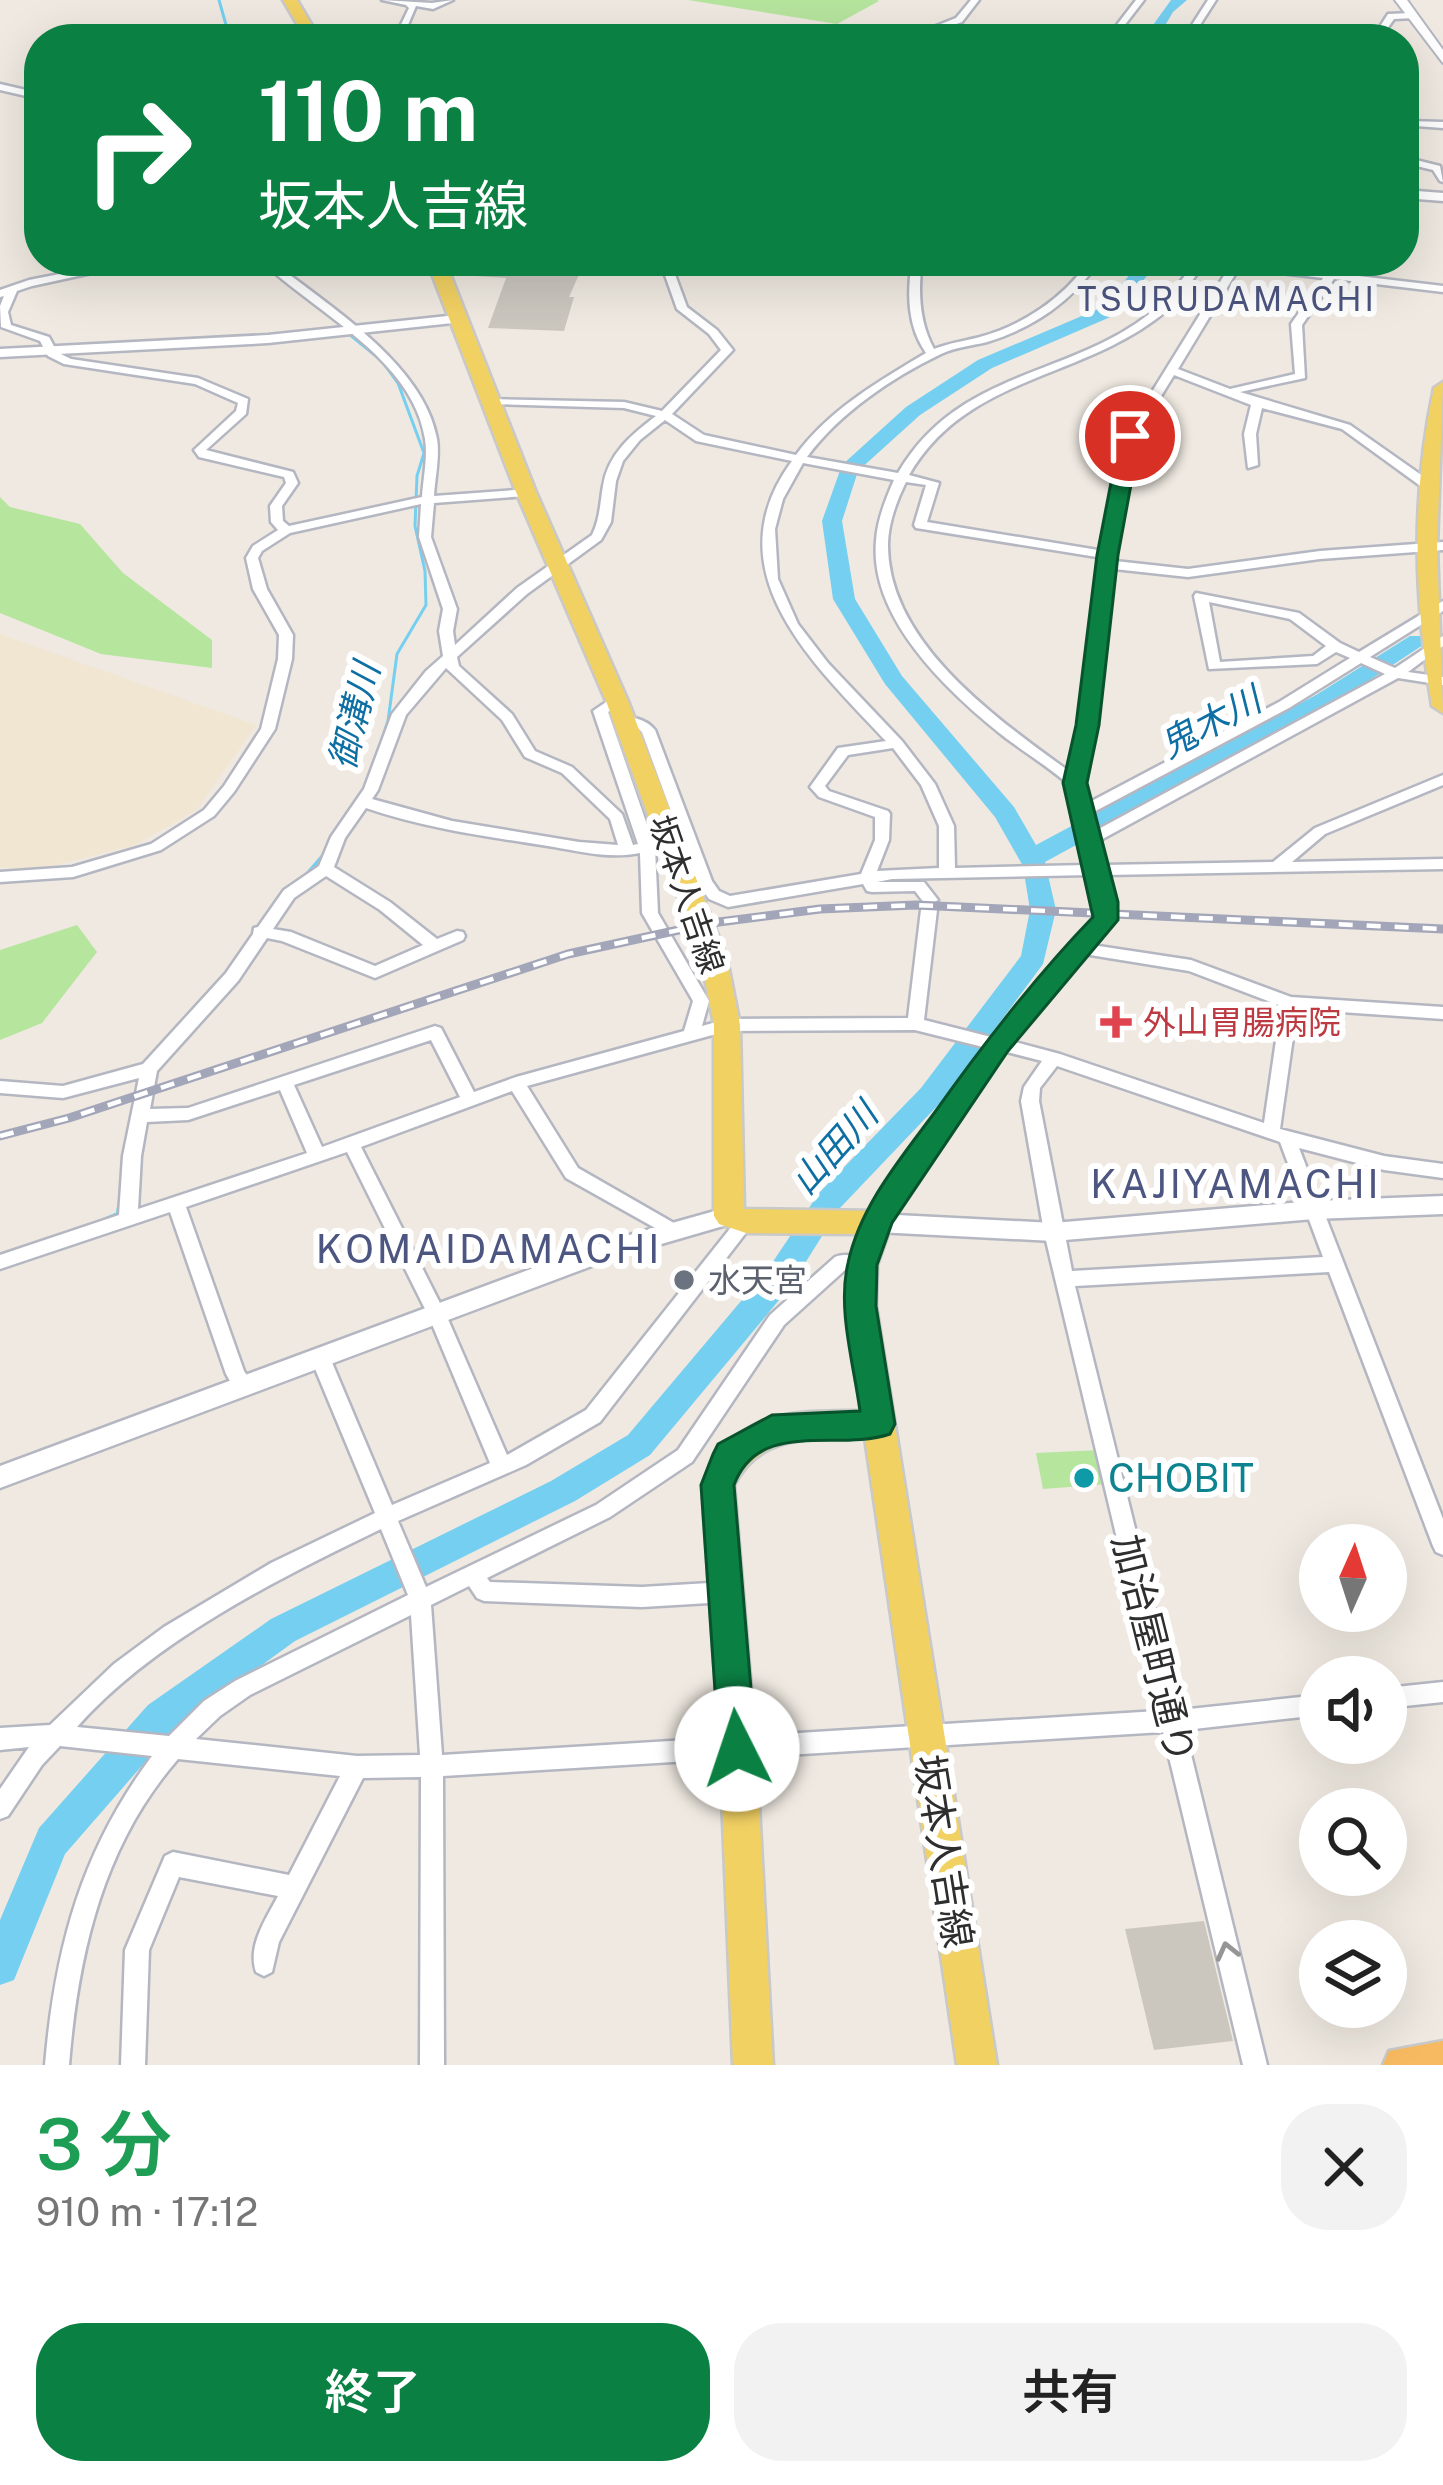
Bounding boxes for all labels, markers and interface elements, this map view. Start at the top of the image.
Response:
text: 110 m [258,61,478,160]
icon: right [60,72,216,228]
text: 坂本人吉線 [258,174,528,237]
district label: TSURUDAMACHI [1077,280,1377,318]
pin [1079,385,1181,487]
icon: arrive [1097,403,1163,469]
water label: 御溝川 [321,655,388,773]
water label: 鬼木川 [1152,676,1271,766]
street label: 坂本人吉線 [642,810,732,978]
place label: 外山胃腸病院 [1143,1003,1341,1041]
marker: 外山胃腸病院 [1100,1006,1132,1038]
water label: 山田川 [782,1091,888,1202]
district label: KAJIYAMACHI [1090,1161,1382,1207]
district label: KOMAIDAMACHI [316,1226,662,1272]
place label: 水天宮 [708,1261,807,1299]
marker: 水天宮 [671,1267,697,1293]
place label: CHOBIT [1108,1455,1254,1501]
marker: CHOBIT [1071,1465,1097,1491]
north arrow [1299,1524,1407,1632]
map controls [1299,1524,1407,2028]
street label: 加治屋町通り [1103,1530,1205,1768]
button: sound [1299,1656,1407,1764]
position arrow [674,1686,800,1812]
street label: 坂本人吉線 [906,1751,982,1951]
button: search [1299,1788,1407,1896]
button: layers [1299,1920,1407,2028]
one-way arrow [1216,1942,1241,1962]
text: 3 分 [36,2102,172,2186]
button: close [1281,2104,1407,2230]
text: 910 m · 17:12 [36,2189,258,2235]
button: 終了 [36,2323,710,2461]
button: 共有 [734,2323,1407,2461]

